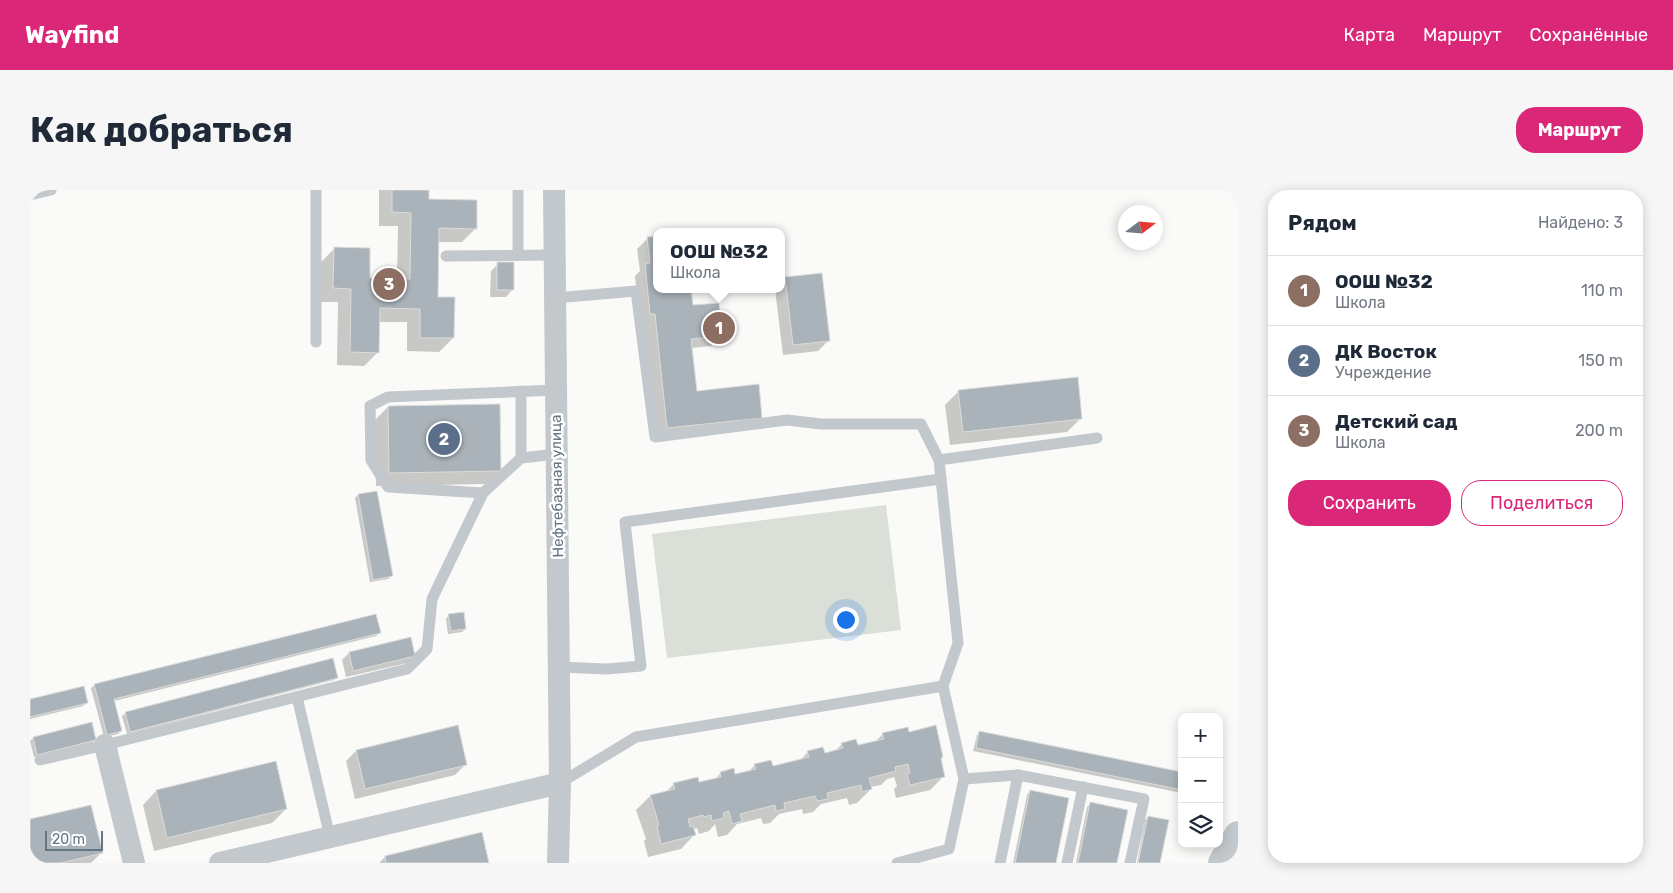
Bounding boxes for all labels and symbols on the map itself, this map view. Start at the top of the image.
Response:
north arrow [1118,205,1163,250]
pin: 3 [373,265,405,303]
pin: 1 [703,309,735,347]
street label: Нефтебазная улица [547,414,567,558]
pin: 2 [428,420,460,458]
your location [833,607,859,633]
scale bar [45,828,102,851]

